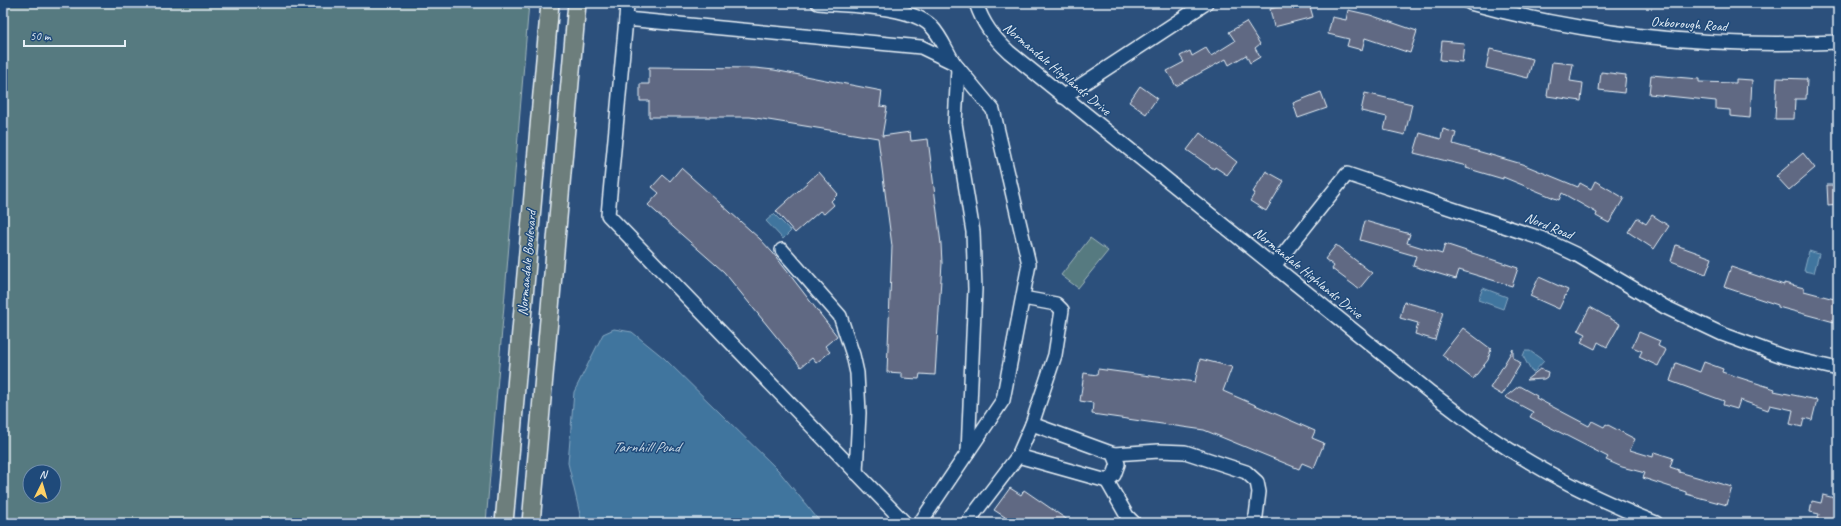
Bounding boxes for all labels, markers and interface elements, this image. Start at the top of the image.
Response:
street label: Oxborough Road [1650,13,1730,35]
street label: Normandale Highlands Drive [1000,19,1115,120]
scale bar [24,22,125,48]
text: 50 m [30,28,52,44]
street label: Normandale Boulevard [514,207,540,316]
street label: Nord Road [1522,209,1578,244]
street label: Normandale Highlands Drive [1250,224,1367,323]
water label: Tarnhill Pond [613,438,685,457]
north arrow [22,464,62,504]
text: N [39,467,49,481]

